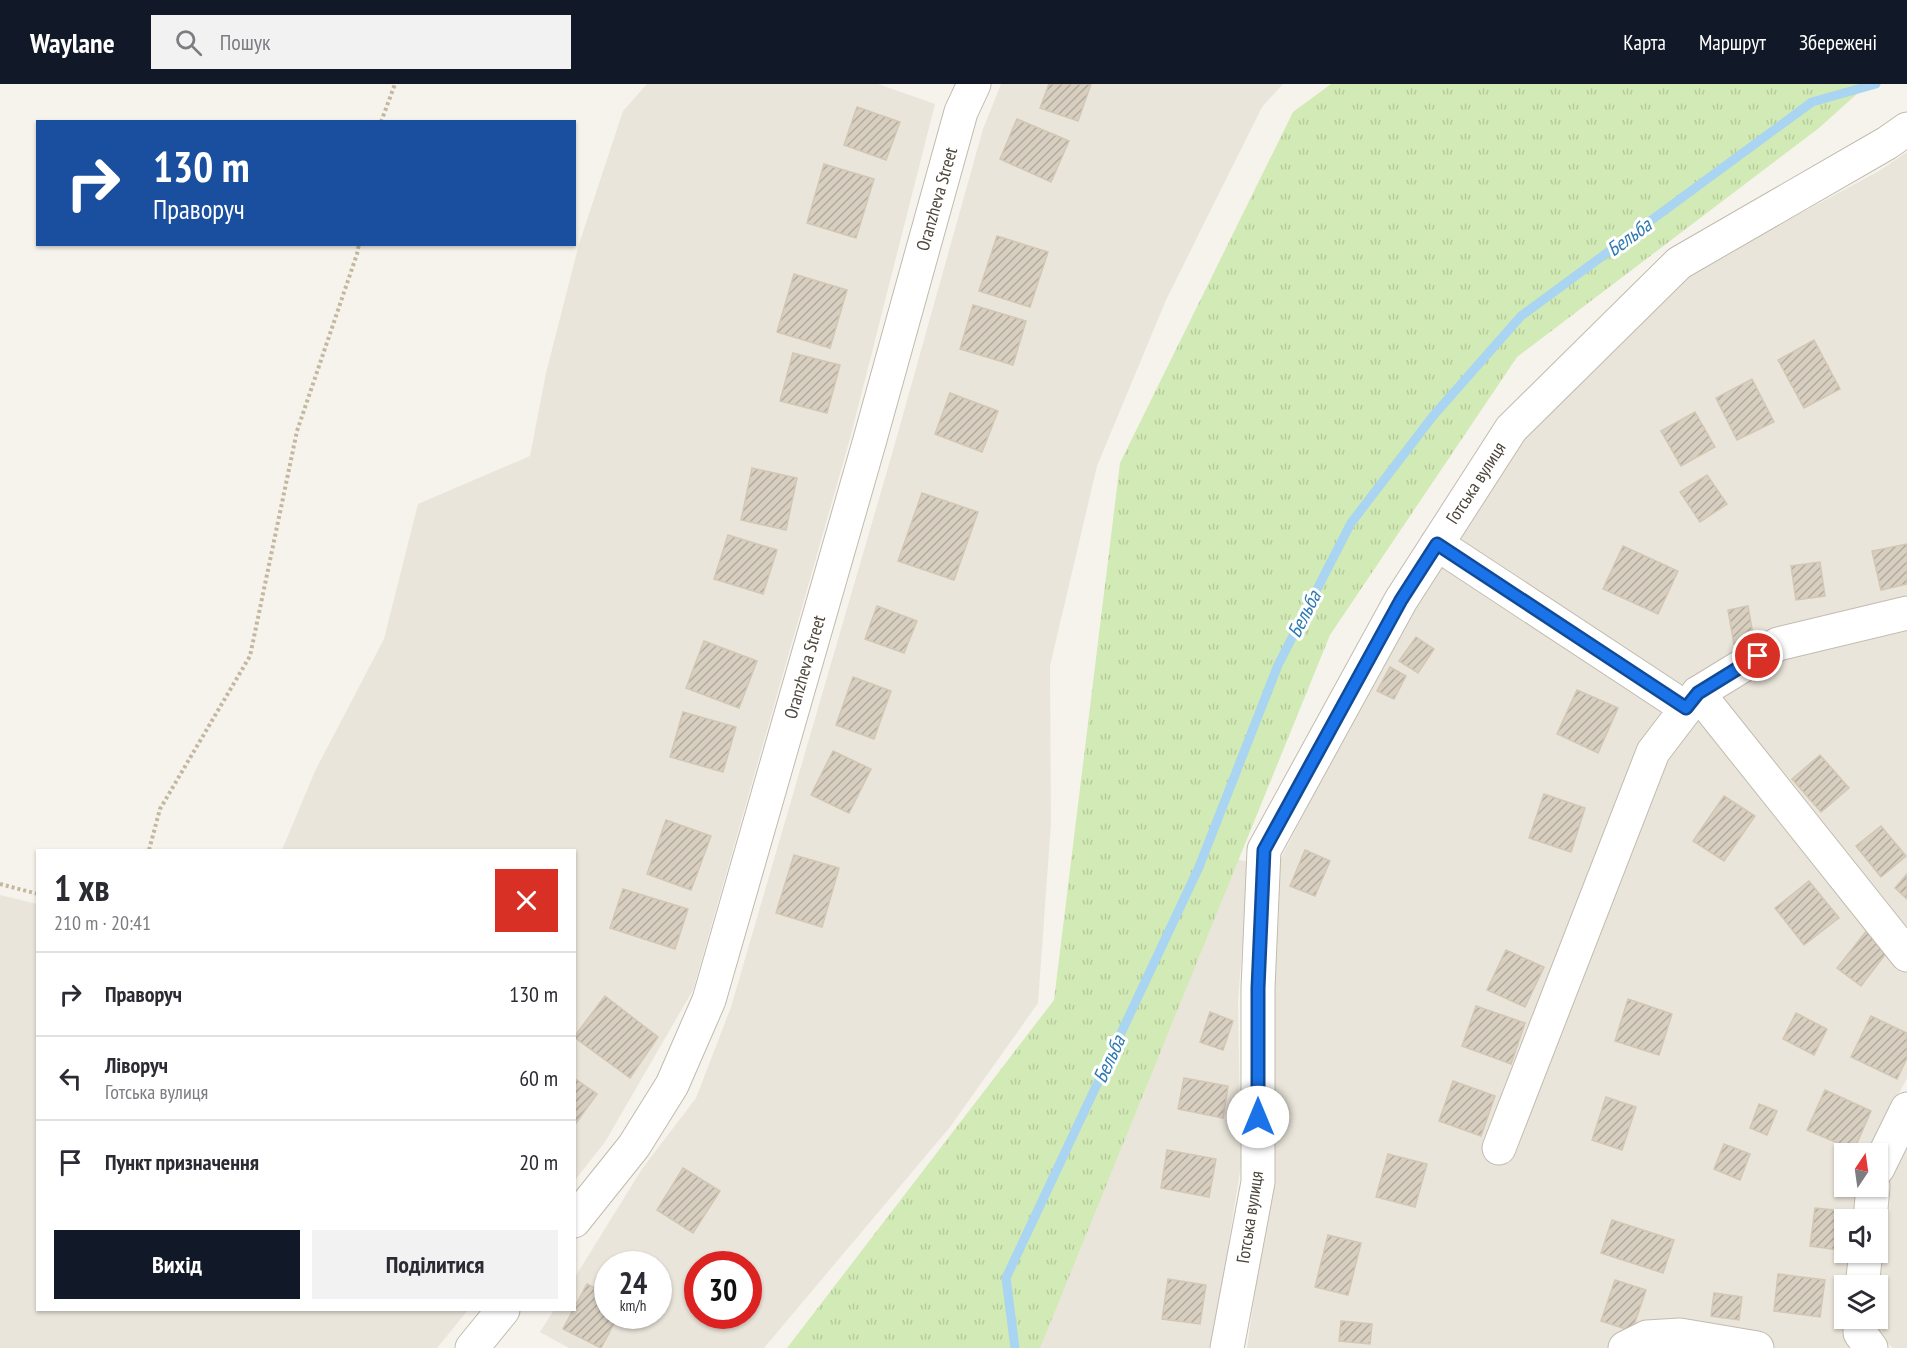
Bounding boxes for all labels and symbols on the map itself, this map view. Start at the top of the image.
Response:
street label: Oranzheva Street [911,144,962,253]
water label: Бельба [1601,211,1657,262]
street label: Готська вулиця [1441,437,1511,528]
water label: Бельба [1281,585,1327,642]
street label: Oranzheva Street [779,612,830,721]
pin [1732,630,1783,681]
water label: Бельба [1087,1030,1132,1087]
position arrow [1226,1085,1290,1149]
north arrow [1834,1143,1888,1197]
street label: Готська вулиця [1231,1169,1268,1265]
speed limit sign: 30 [684,1251,762,1329]

